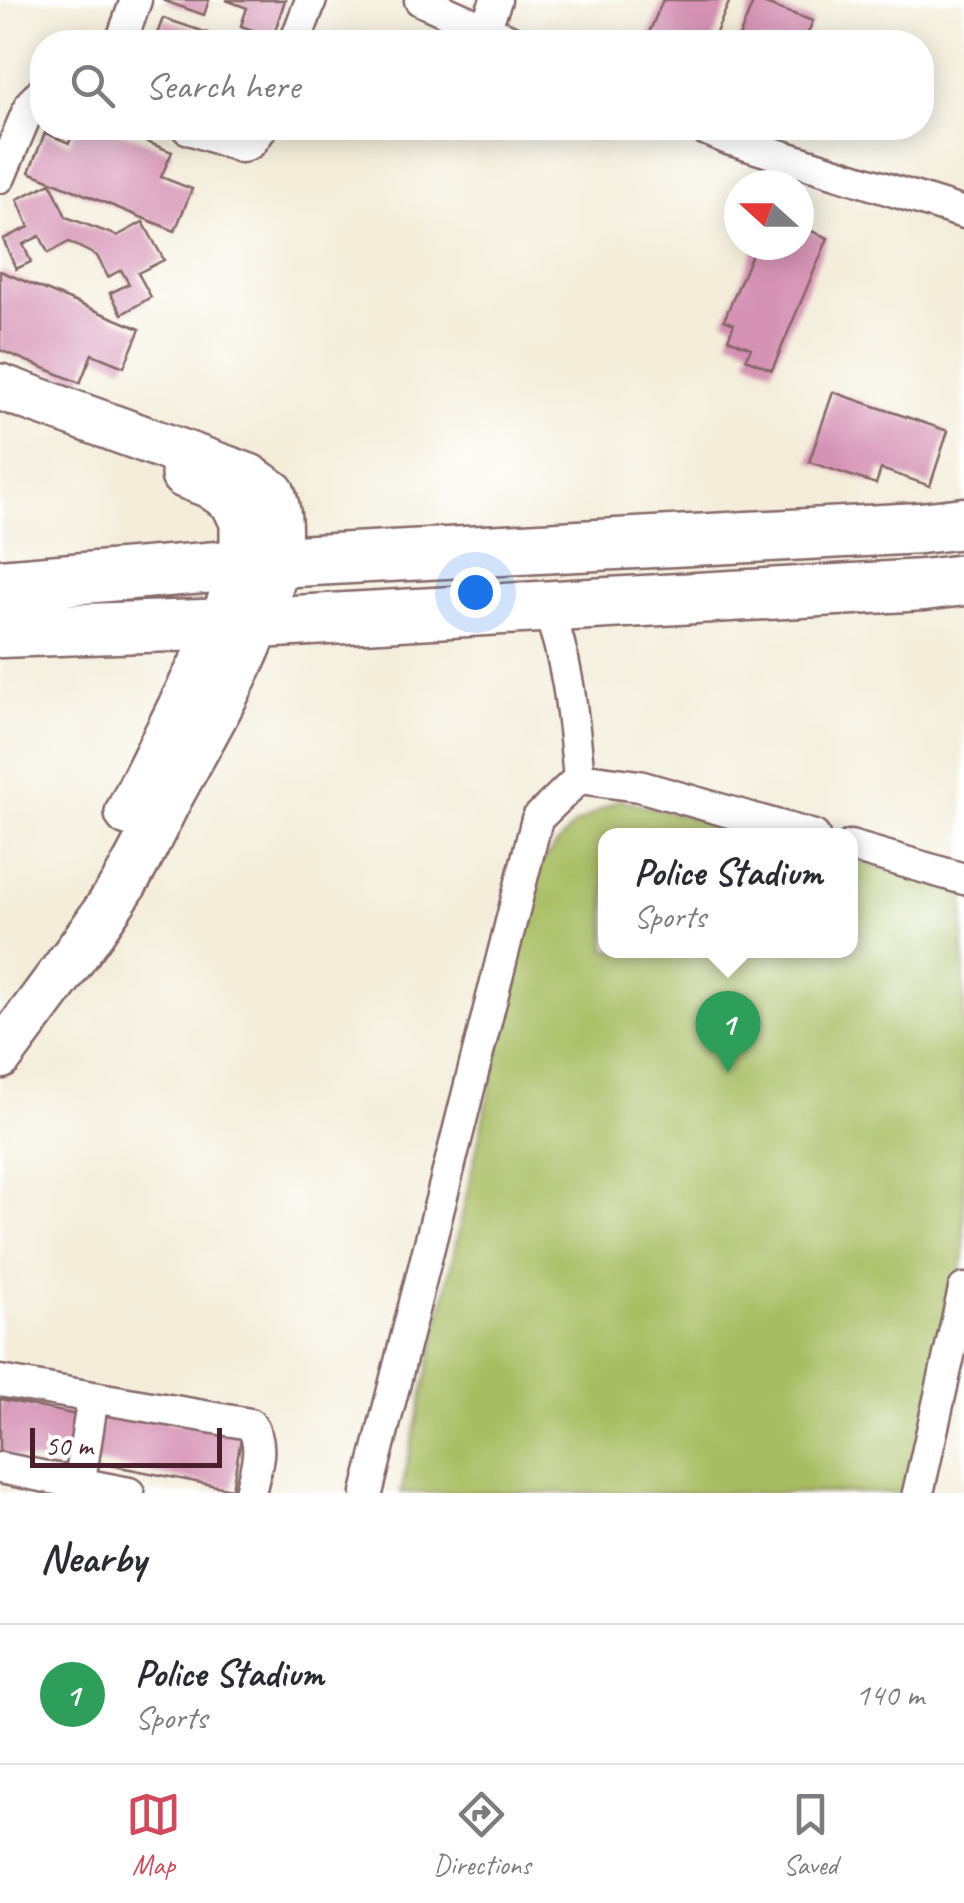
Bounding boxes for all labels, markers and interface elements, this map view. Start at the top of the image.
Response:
search box [30,30,934,140]
icon: search [65,58,120,113]
text: Search here [145,62,300,109]
north arrow [724,170,814,260]
your location [450,567,501,618]
popup [598,828,858,958]
text: Police Stadium [634,849,822,896]
text: Sports [634,896,706,937]
pin: 1 [696,990,760,1073]
scale bar [30,1423,222,1468]
text: 50 m [45,1428,93,1463]
text: Nearby [40,1532,146,1585]
text: Police Stadium [135,1650,324,1697]
text: 1 [65,1674,80,1715]
text: 140 m [855,1674,924,1715]
text: Sports [135,1697,207,1738]
tab: Map [126,1787,181,1882]
tab: Directions [433,1787,531,1882]
tab: Saved [783,1787,838,1882]

